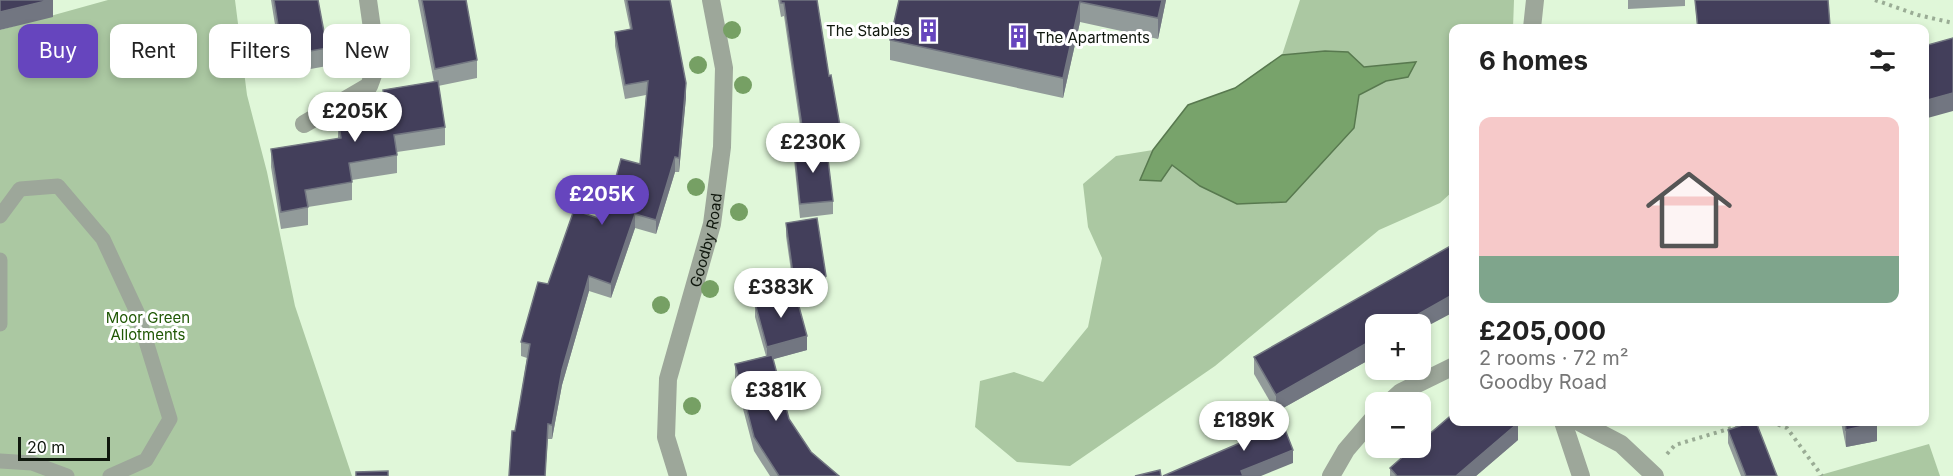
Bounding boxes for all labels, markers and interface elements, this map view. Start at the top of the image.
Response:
building icon: The Stables [915,17,941,43]
place label: The Stables [826,21,910,40]
chip: Buy [18,24,98,78]
chip: Rent [110,24,197,78]
chip: Filters [209,24,311,78]
chip: New [323,24,410,78]
building icon: The Apartments [1005,24,1031,50]
place label: The Apartments [1036,28,1150,47]
icon: filters [1866,44,1899,77]
text: 6 homes [1479,45,1588,76]
pin: £205K [313,92,397,143]
text: £205K [322,99,388,123]
pin: £230K [771,123,855,174]
text: £230K [780,130,846,154]
icon: home [1635,156,1743,264]
pin: £205K [560,175,644,226]
text: £205K [569,182,635,206]
street label: Goodby Road [685,192,725,289]
pin: £383K [739,268,823,319]
text: £383K [748,275,814,299]
park label: Moor Green Allotments [106,308,190,344]
map controls [1365,314,1431,458]
button: + [1365,314,1431,380]
text: £205,000 [1479,315,1606,346]
text: 2 rooms · 72 m² [1479,346,1629,370]
text: Goodby Road [1479,370,1607,394]
pin: £381K [734,371,818,422]
text: £381K [745,378,807,402]
button: − [1365,392,1431,458]
pin: £189K [1202,401,1286,452]
text: £189K [1213,408,1275,432]
scale bar [18,434,110,462]
text: 20 m [27,437,65,457]

